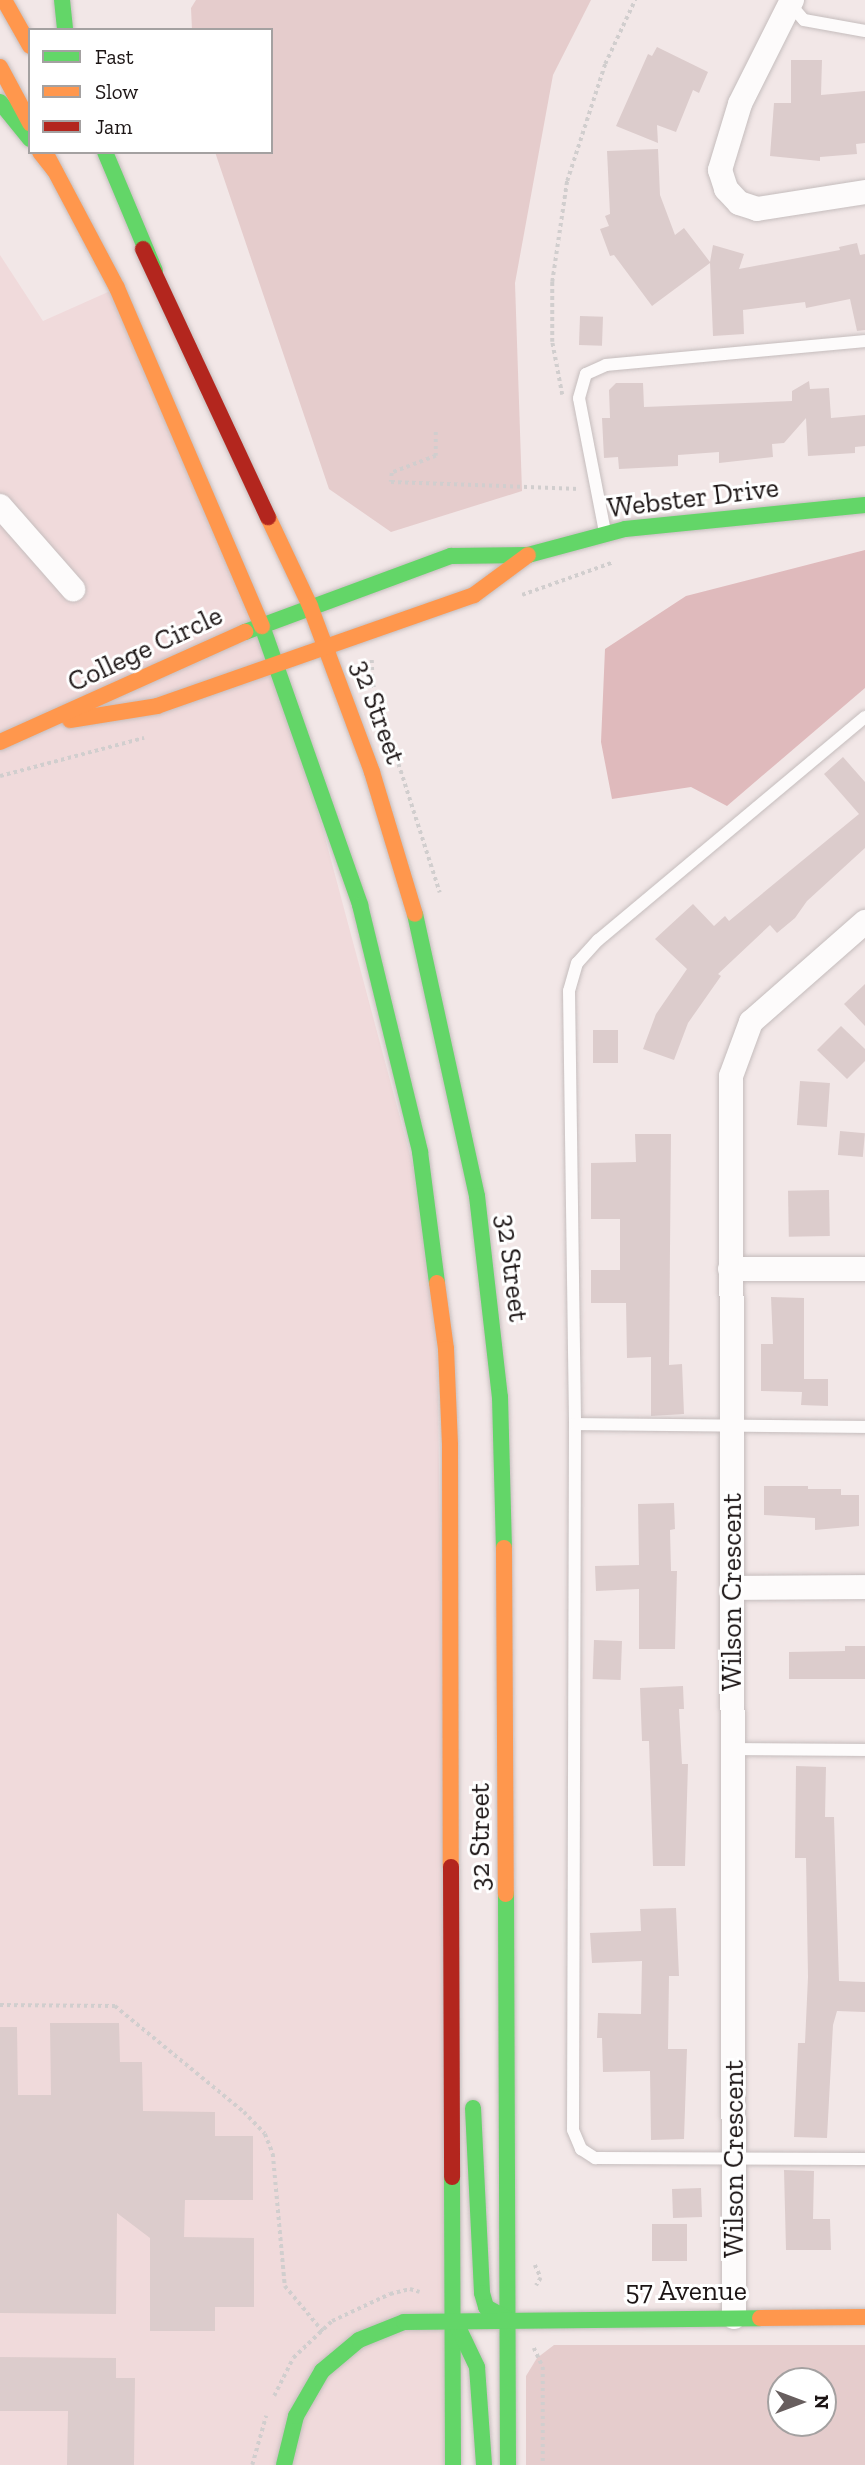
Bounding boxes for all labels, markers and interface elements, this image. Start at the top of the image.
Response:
legend [28,28,273,154]
text: Fast [95,44,134,69]
text: Slow [95,79,138,104]
text: Jam [95,114,132,139]
street label: Webster Drive [605,471,781,525]
street label: College Circle [62,599,228,699]
street label: 32 Street [344,655,412,769]
street label: 32 Street [489,1212,535,1324]
street label: Wilson Crescent [715,1493,749,1691]
street label: 32 Street [463,1783,497,1891]
street label: Wilson Crescent [717,2060,751,2258]
street label: 57 Avenue [625,2274,747,2308]
north arrow [767,2367,837,2437]
text: N [810,2395,833,2409]

